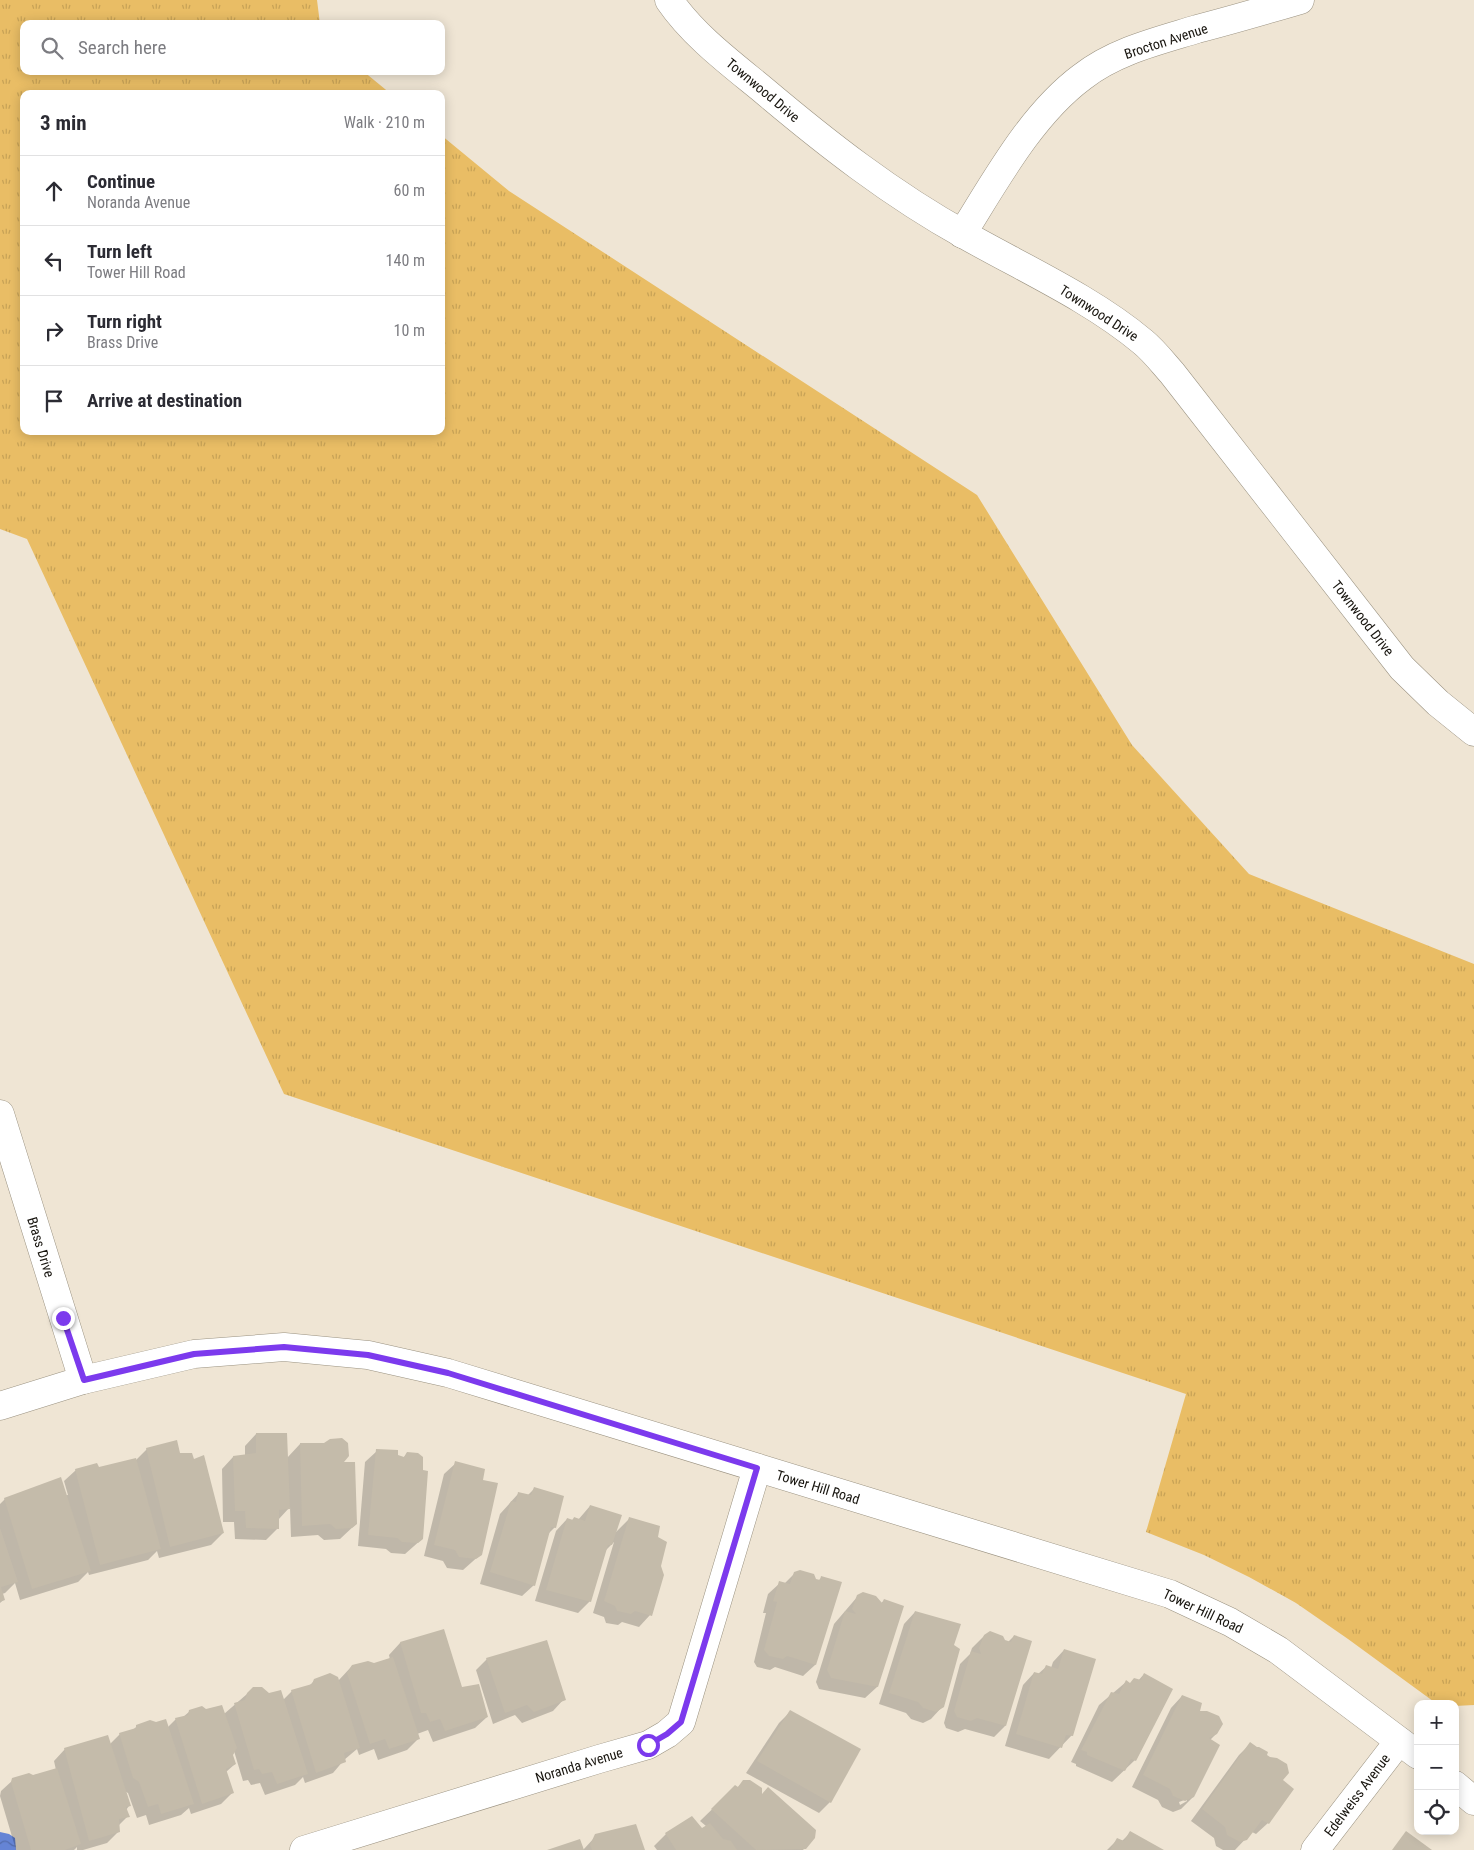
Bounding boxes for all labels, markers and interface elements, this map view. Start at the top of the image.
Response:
search box [20,20,445,75]
street label: Brocton Avenue [1122,20,1210,62]
icon: search [38,34,66,62]
text: Search here [78,36,166,59]
street label: Townwood Drive [723,55,803,126]
text: 3 min [40,111,87,135]
text: Walk · 210 m [344,113,425,132]
text: Continue [87,170,155,193]
icon: ahead [40,177,68,205]
text: 60 m [393,181,425,200]
text: Noranda Avenue [87,193,190,212]
text: Turn left [87,240,152,263]
icon: left [40,247,68,275]
text: 140 m [386,251,425,270]
text: Tower Hill Road [87,263,186,282]
street label: Townwood Drive [1057,282,1142,345]
text: Turn right [87,310,162,333]
icon: right [40,317,68,345]
text: 10 m [393,321,425,340]
text: Brass Drive [87,333,158,352]
icon: arrive [40,387,68,415]
text: Arrive at destination [87,389,242,412]
street label: Townwood Drive [1329,577,1398,659]
street label: Brass Drive [24,1215,58,1280]
route end [52,1307,75,1330]
street label: Tower Hill Road [774,1467,862,1507]
street label: Tower Hill Road [1160,1585,1246,1637]
map controls [1414,1700,1459,1835]
button: + [1414,1700,1459,1745]
route start [637,1734,660,1757]
street label: Noranda Avenue [533,1744,625,1786]
button: − [1414,1745,1459,1790]
street label: Edelweiss Avenue [1321,1750,1393,1839]
button: locate [1414,1790,1459,1835]

